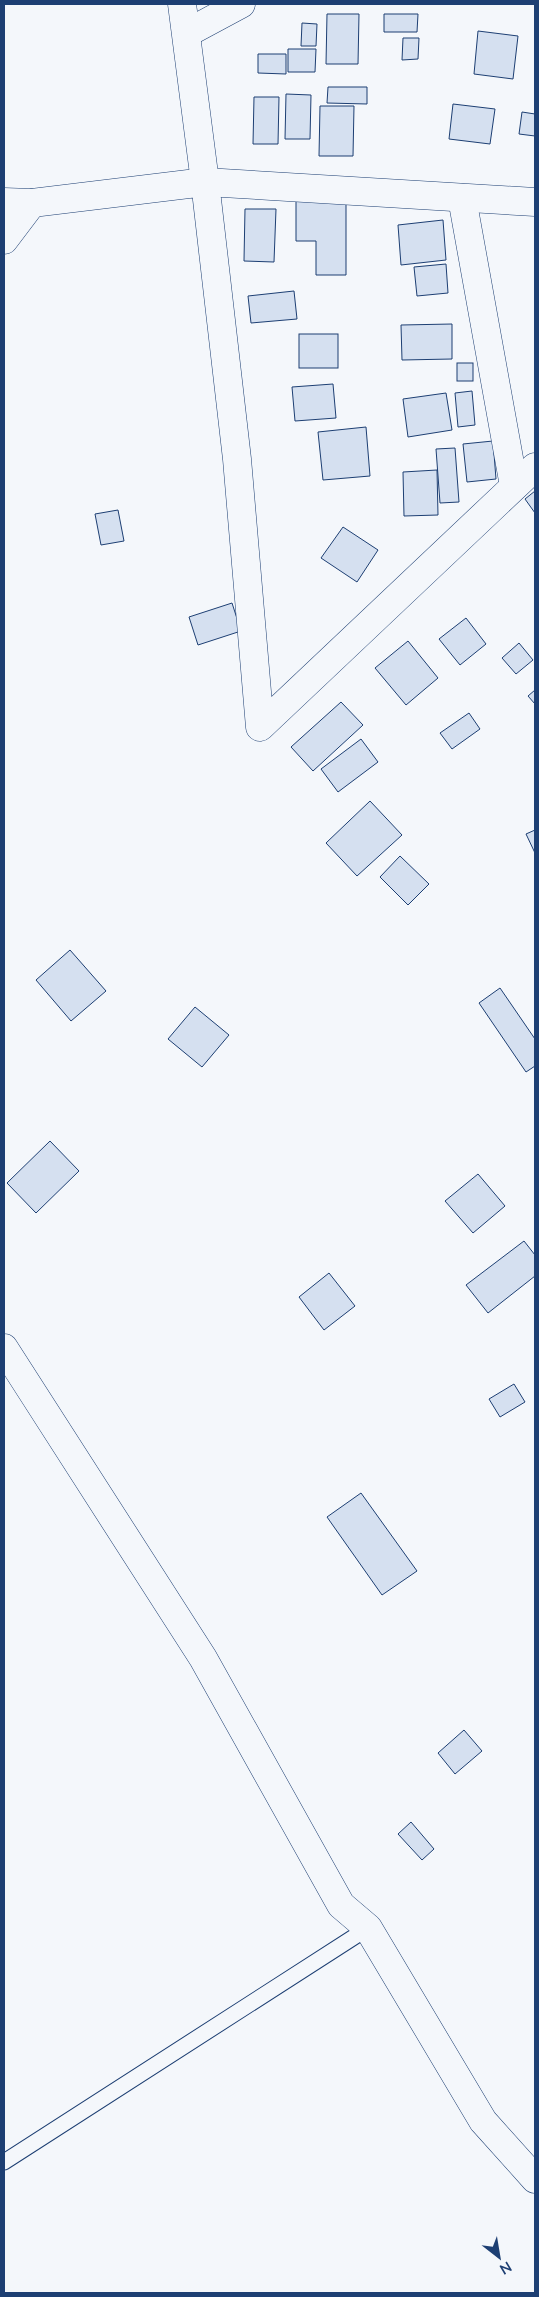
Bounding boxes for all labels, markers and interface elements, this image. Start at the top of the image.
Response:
north arrow [474,2232,524,2282]
text: N [497,2259,515,2279]

